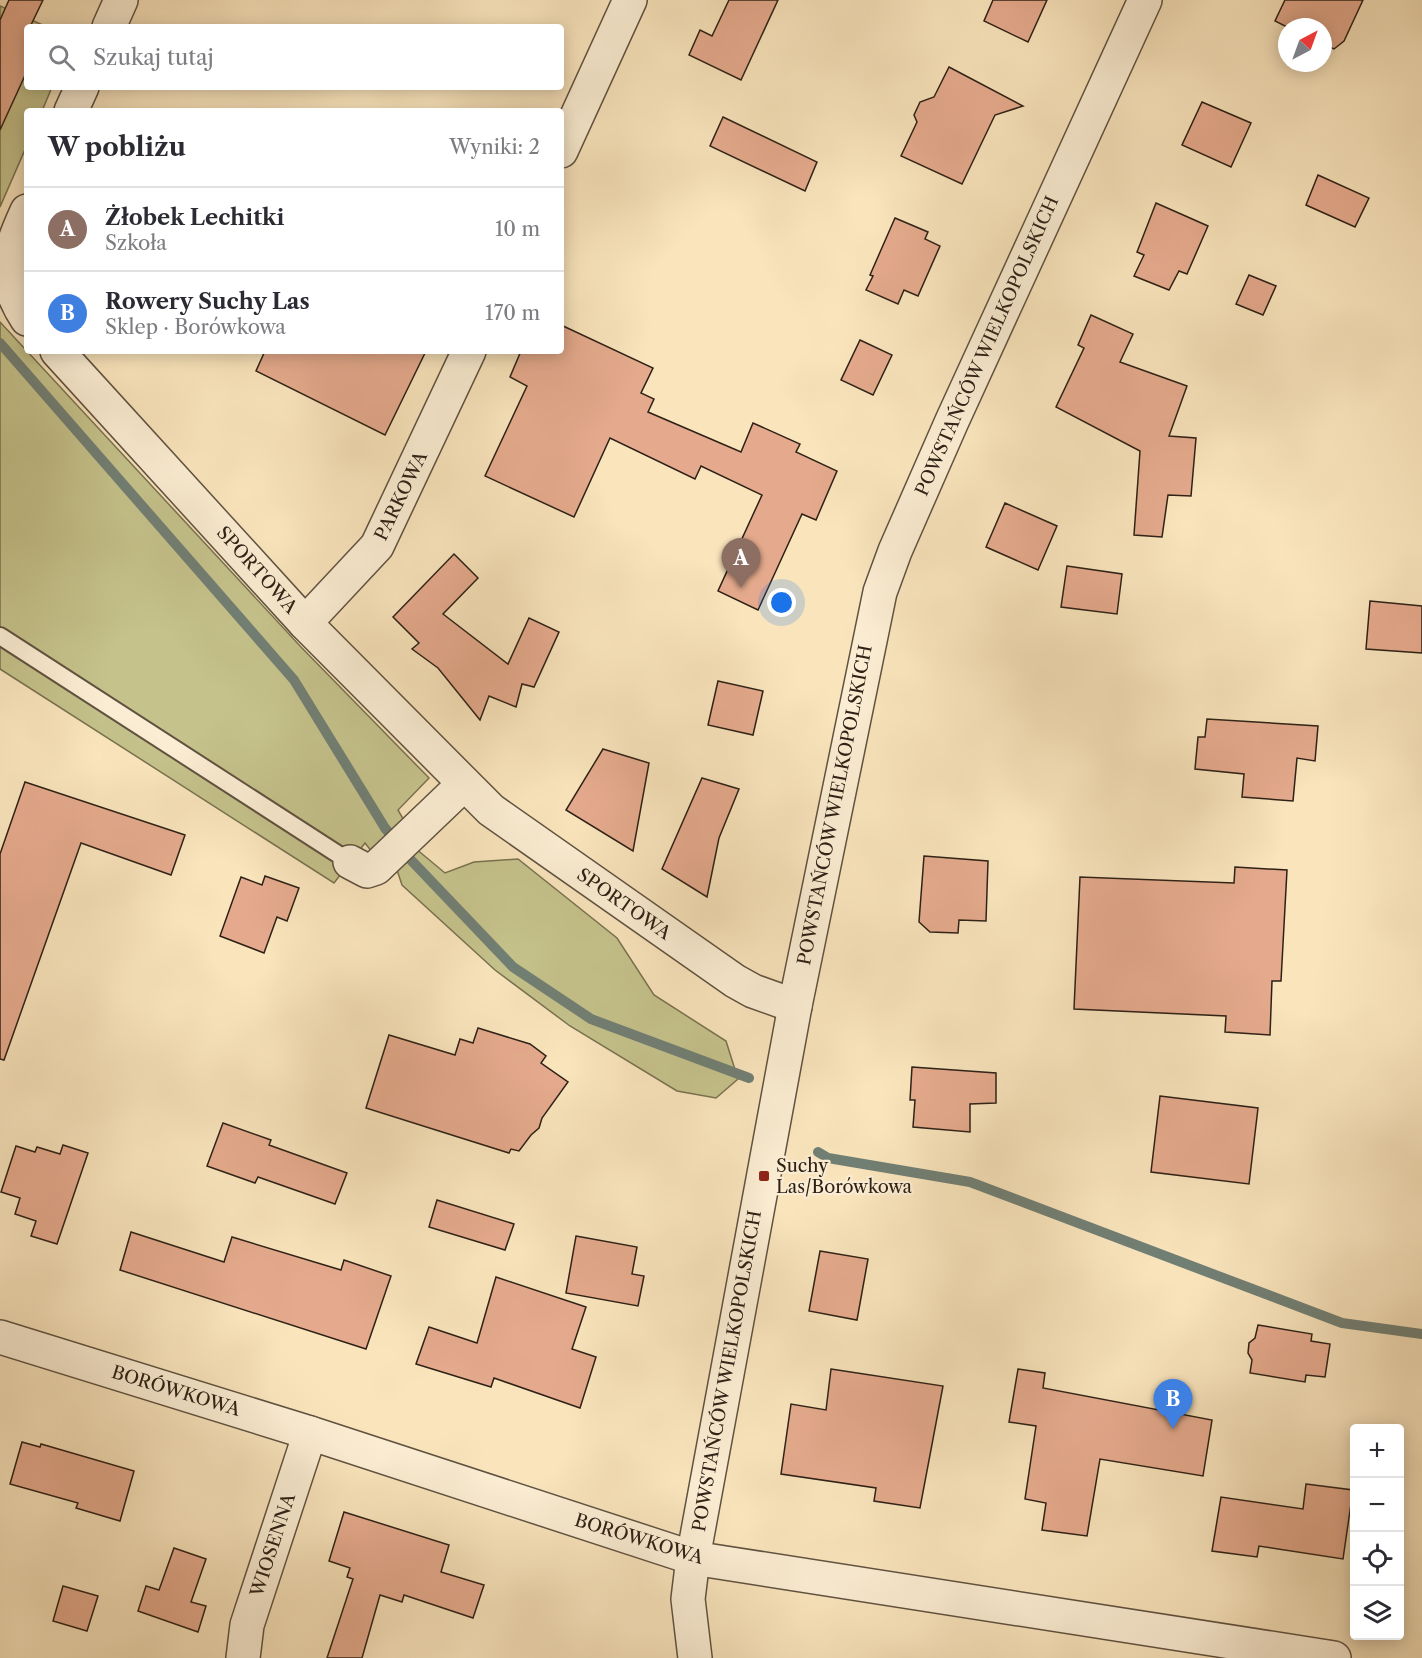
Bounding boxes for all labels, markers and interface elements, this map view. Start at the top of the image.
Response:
north arrow [1278,18,1332,72]
search box [24,24,564,90]
icon: search [45,41,78,74]
text: Szukaj tutaj [93,44,214,71]
text: W pobliżu [48,131,186,163]
text: Wyniki: 2 [449,135,540,159]
street label: POWSTAŃCÓW WIELKOPOLSKICH [910,192,1063,499]
text: Żłobek Lechitki [105,204,284,231]
text: A [60,217,75,241]
text: 10 m [495,217,540,241]
text: Szkoła [105,231,167,255]
text: Rowery Suchy Las [105,288,310,315]
text: B [60,301,75,325]
text: 170 m [485,301,540,325]
text: Sklep · Borówkowa [105,315,286,339]
street label: PARKOWA [370,447,432,544]
street label: SPORTOWA [212,522,302,619]
pin: A [722,538,760,588]
your location [767,588,796,617]
street label: POWSTAŃCÓW WIELKOPOLSKICH [792,643,877,967]
street label: SPORTOWA [573,863,676,945]
place label: Suchy Las/Borówkowa [776,1155,913,1198]
marker: Suchy Las/Borówkowa [757,1169,771,1183]
street label: POWSTAŃCÓW WIELKOPOLSKICH [687,1209,766,1533]
street label: BORÓWKOWA [109,1360,244,1421]
pin: B [1154,1380,1192,1429]
map controls [1350,1424,1404,1640]
button: + [1350,1424,1404,1478]
button: − [1350,1478,1404,1532]
street label: WIOSENNA [246,1490,300,1600]
street label: BORÓWKOWA [572,1508,707,1569]
button: locate [1350,1532,1404,1586]
button: layers [1350,1586,1404,1640]

